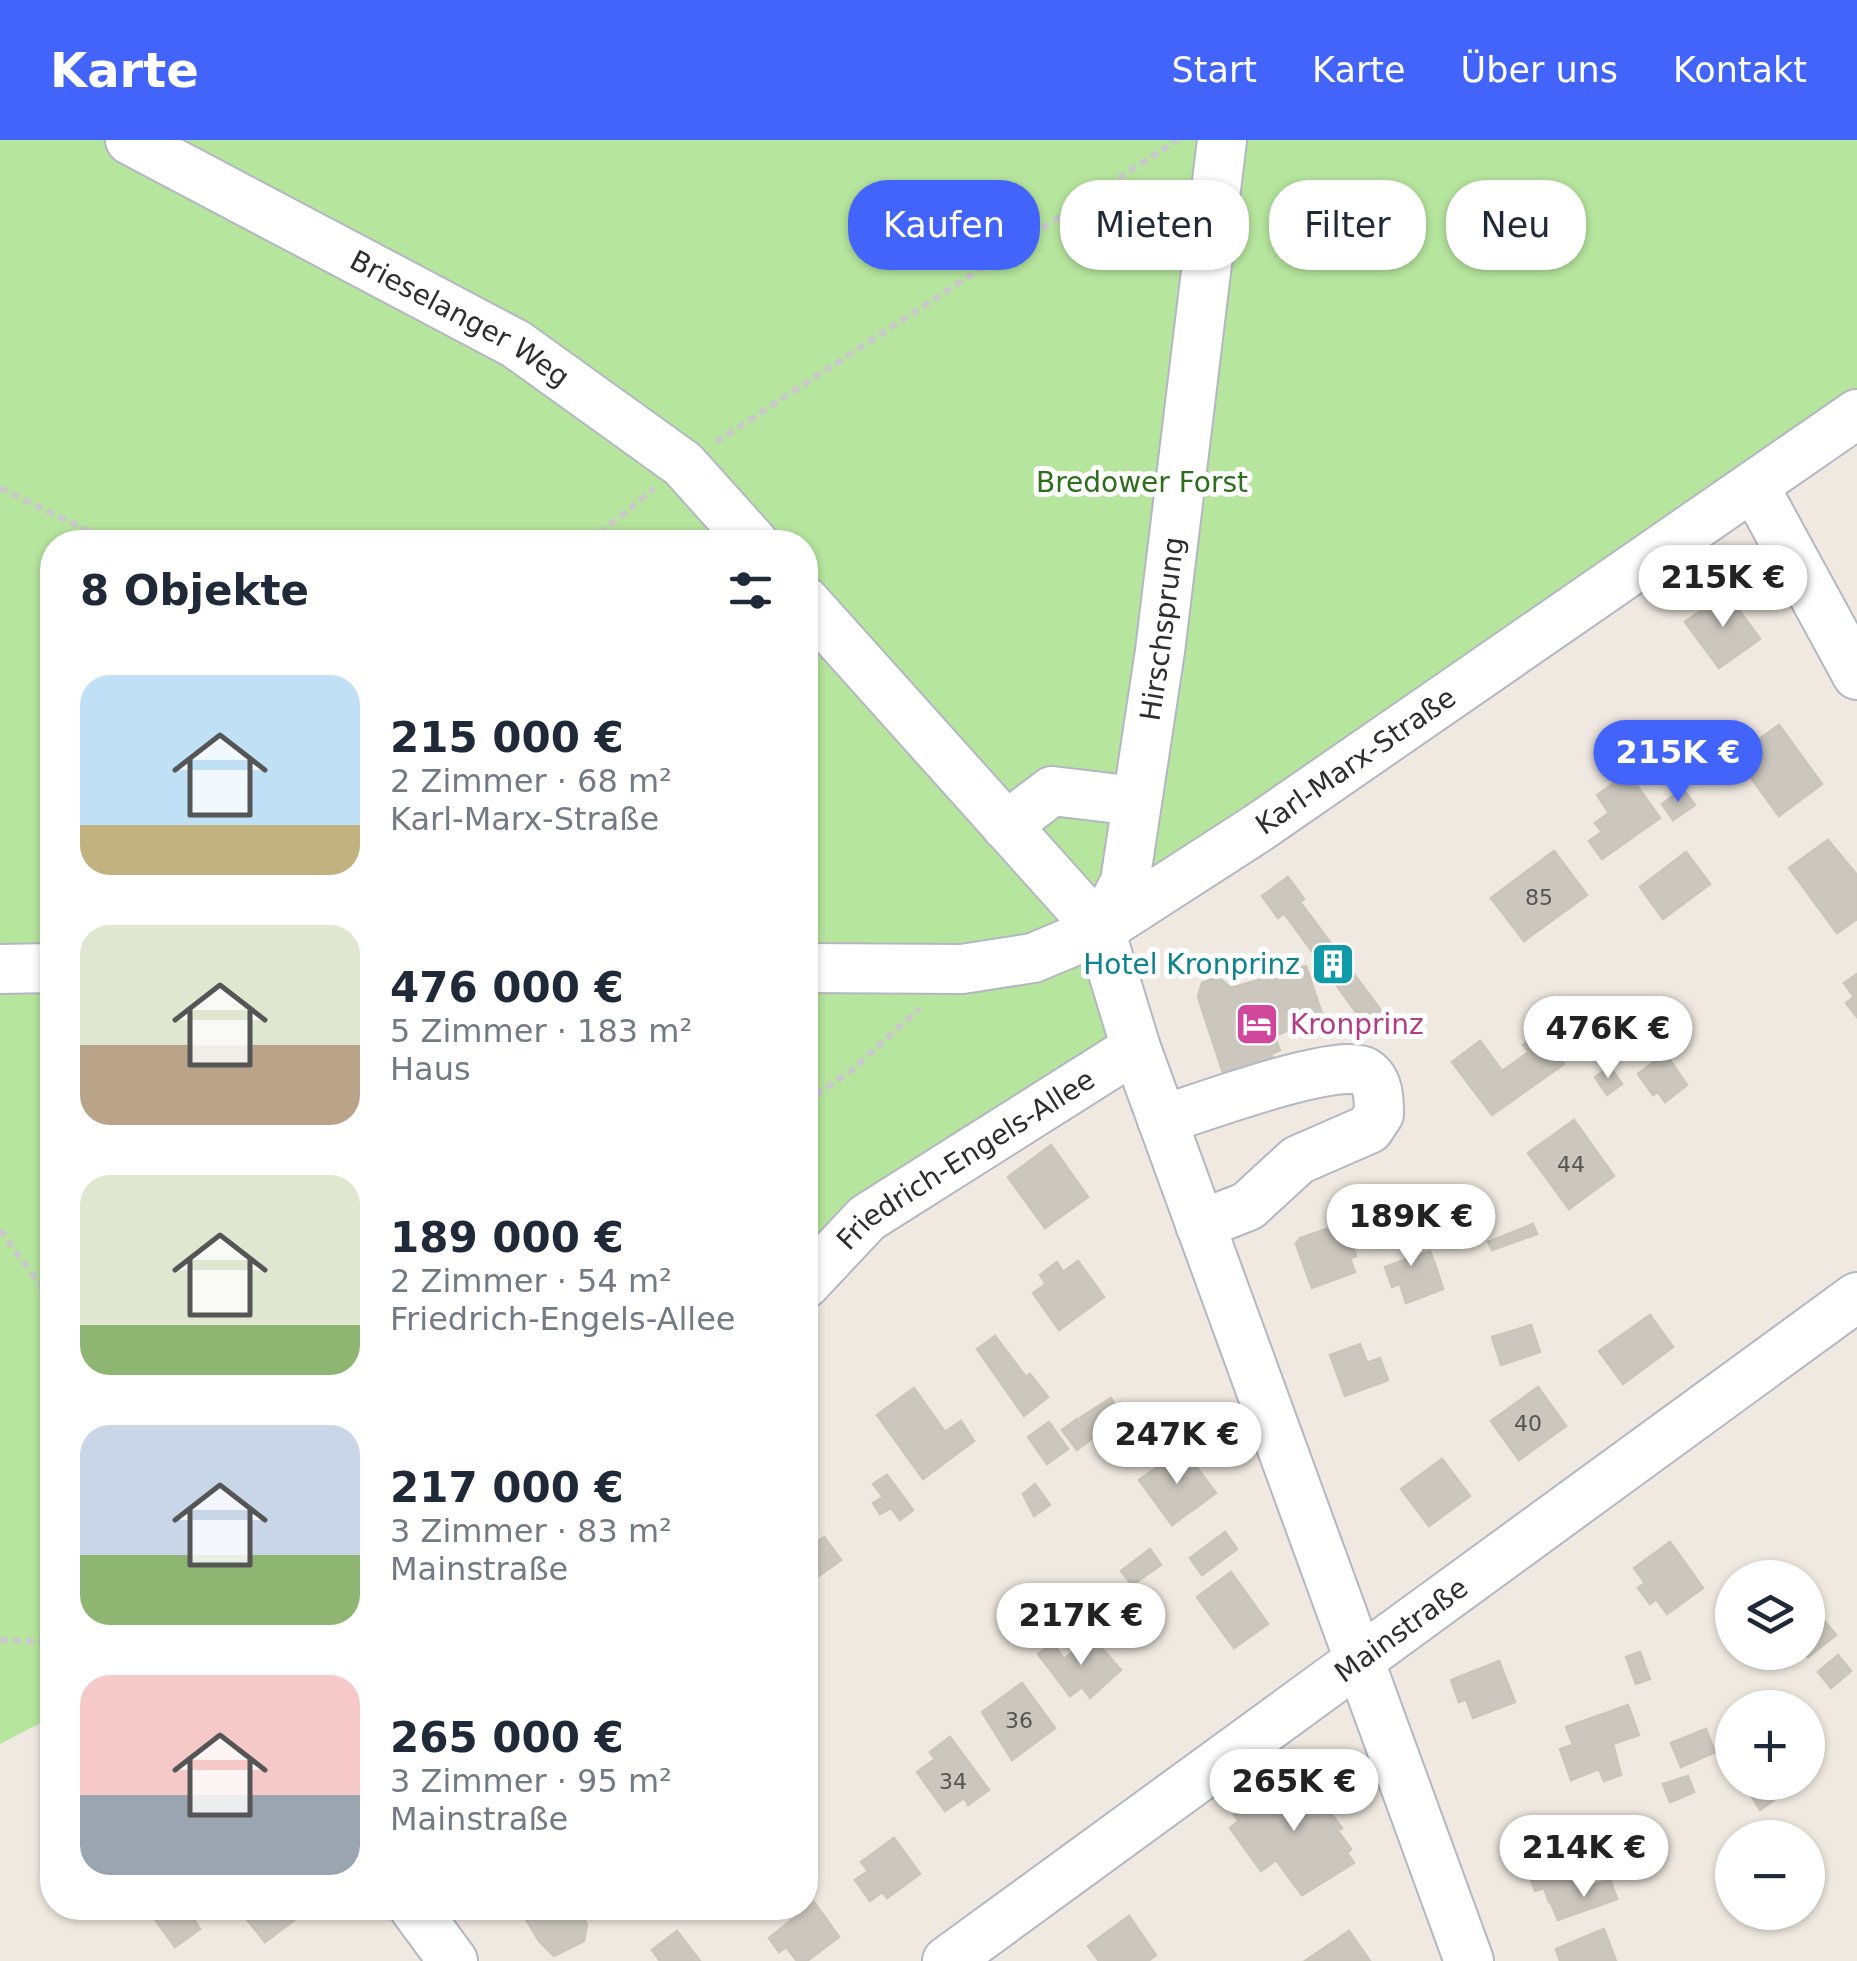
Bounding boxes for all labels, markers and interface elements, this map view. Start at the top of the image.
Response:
text: Karte [50,42,199,98]
text: Start [1172,50,1257,90]
text: Karte [1312,50,1406,90]
text: Über uns [1461,50,1618,90]
text: Kontakt [1673,50,1807,90]
chip: Kaufen [848,180,1040,270]
chip: Mieten [1060,180,1249,270]
chip: Filter [1269,180,1426,270]
chip: Neu [1446,180,1586,270]
street label: Brieselanger Weg [345,243,576,394]
park label: Bredower Forst [1036,466,1248,499]
street label: Hirschsprung [1134,535,1191,723]
pin: 215K € [1642,545,1804,630]
text: 215K € [1661,558,1786,596]
icon: filters [723,563,778,618]
text: 8 Objekte [80,566,309,615]
street label: Karl-Marx-Straße [1249,681,1462,842]
text: 215 000 € [390,713,624,762]
icon: home [160,715,280,835]
pin: 215K € [1597,720,1759,805]
text: 215K € [1616,733,1741,771]
text: 2 Zimmer · 68 m² [390,762,672,800]
text: Karl-Marx-Straße [390,800,659,838]
house number: 85 [1525,885,1553,910]
building icon: Hotel Kronprinz [1310,941,1356,987]
place label: Hotel Kronprinz [1083,948,1300,981]
text: 476 000 € [390,963,624,1012]
icon: home [160,965,280,1085]
pin: 476K € [1527,996,1689,1081]
hotel icon: Kronprinz [1234,1001,1280,1047]
place label: Kronprinz [1290,1008,1424,1041]
text: 476K € [1546,1009,1671,1047]
text: 5 Zimmer · 183 m² [390,1012,692,1050]
text: Haus [390,1050,471,1088]
street label: Friedrich-Engels-Allee [830,1063,1101,1256]
house number: 44 [1557,1152,1585,1177]
pin: 189K € [1330,1184,1492,1269]
text: 189K € [1349,1197,1474,1235]
text: 189 000 € [390,1213,624,1262]
icon: home [160,1215,280,1335]
text: 2 Zimmer · 54 m² [390,1262,672,1300]
text: Friedrich-Engels-Allee [390,1300,736,1338]
pin: 247K € [1096,1402,1258,1487]
house number: 40 [1514,1411,1542,1436]
text: 247K € [1115,1415,1240,1453]
text: 217 000 € [390,1463,624,1512]
icon: home [160,1465,280,1585]
text: 3 Zimmer · 83 m² [390,1512,672,1550]
text: Mainstraße [390,1550,568,1588]
map controls [1715,1560,1825,1930]
button: layers [1715,1560,1825,1670]
street label: Mainstraße [1329,1571,1474,1689]
pin: 217K € [1000,1583,1162,1668]
text: 217K € [1019,1596,1144,1634]
button: + [1715,1690,1825,1800]
house number: 36 [1005,1708,1033,1733]
text: 265 000 € [390,1713,624,1762]
icon: home [160,1715,280,1835]
pin: 265K € [1213,1749,1375,1834]
text: 3 Zimmer · 95 m² [390,1762,672,1800]
text: 265K € [1232,1762,1357,1800]
house number: 34 [939,1769,967,1794]
text: Mainstraße [390,1800,568,1838]
pin: 214K € [1503,1815,1665,1900]
button: − [1715,1820,1825,1930]
text: 214K € [1522,1828,1647,1866]

